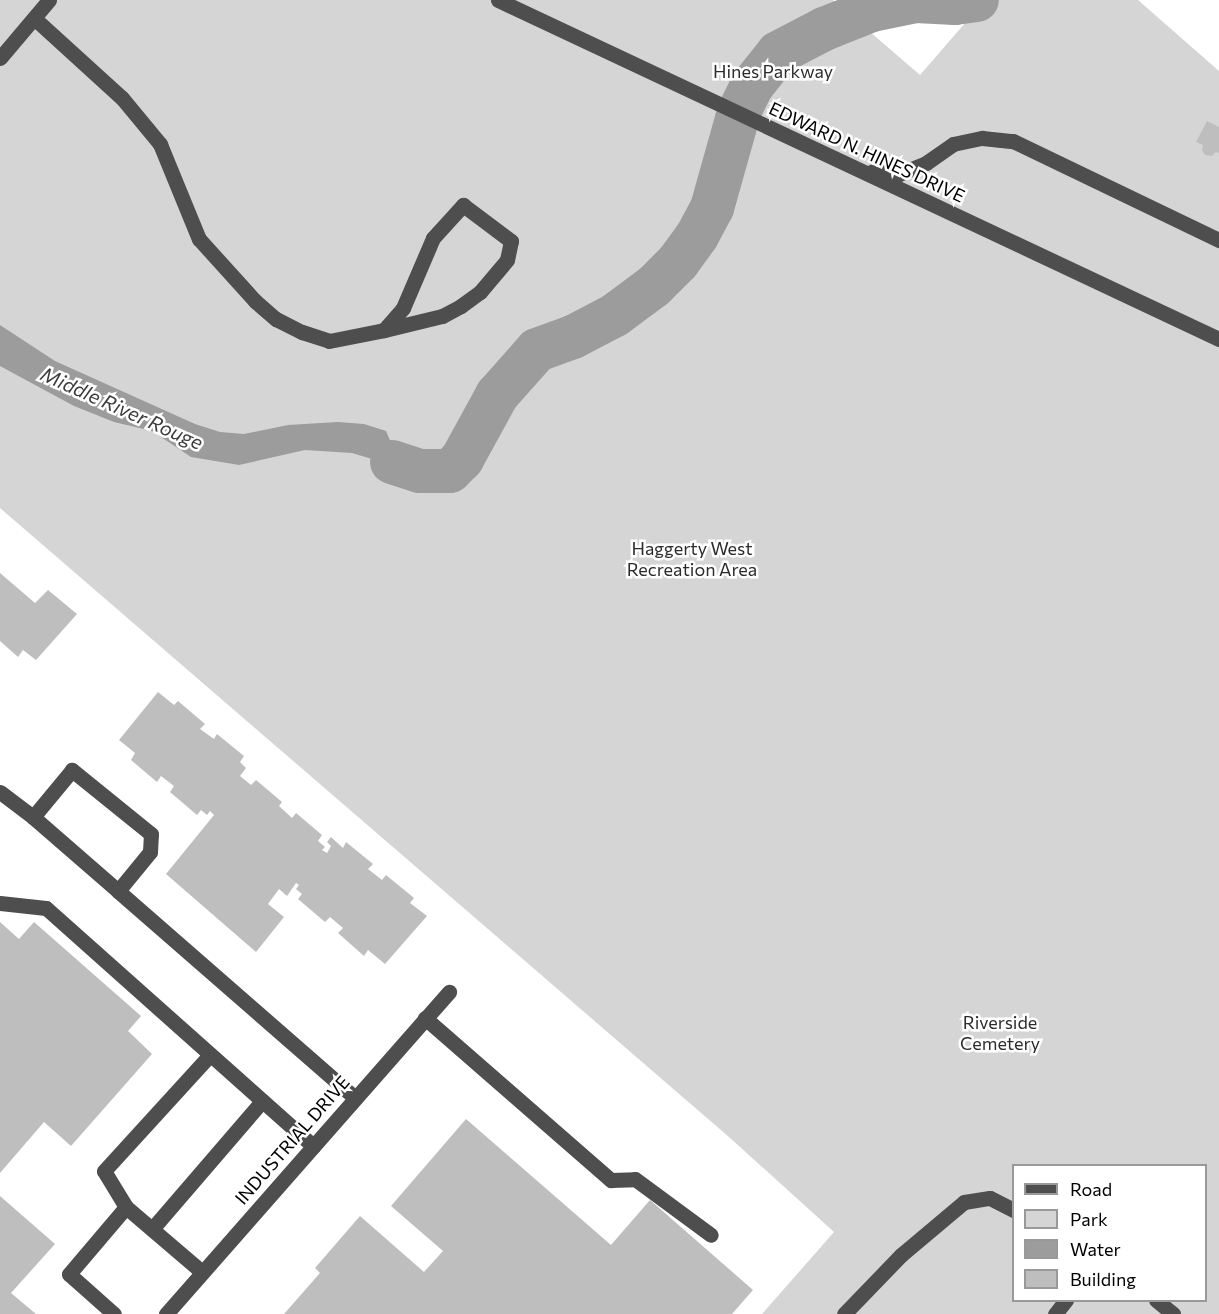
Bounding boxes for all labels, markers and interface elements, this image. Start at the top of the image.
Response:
park label: Hines Parkway [713,60,833,82]
street label: EDWARD N. HINES DRIVE [766,97,968,207]
water label: Middle River Rouge [37,361,207,455]
park label: Haggerty West Recreation Area [627,538,757,580]
park label: Riverside Cemetery [960,1012,1040,1054]
street label: INDUSTRIAL DRIVE [230,1071,354,1209]
legend [1012,1164,1207,1302]
text: Road [1070,1178,1112,1200]
text: Park [1070,1208,1108,1230]
text: Water [1070,1238,1121,1260]
text: Building [1070,1268,1136,1290]

